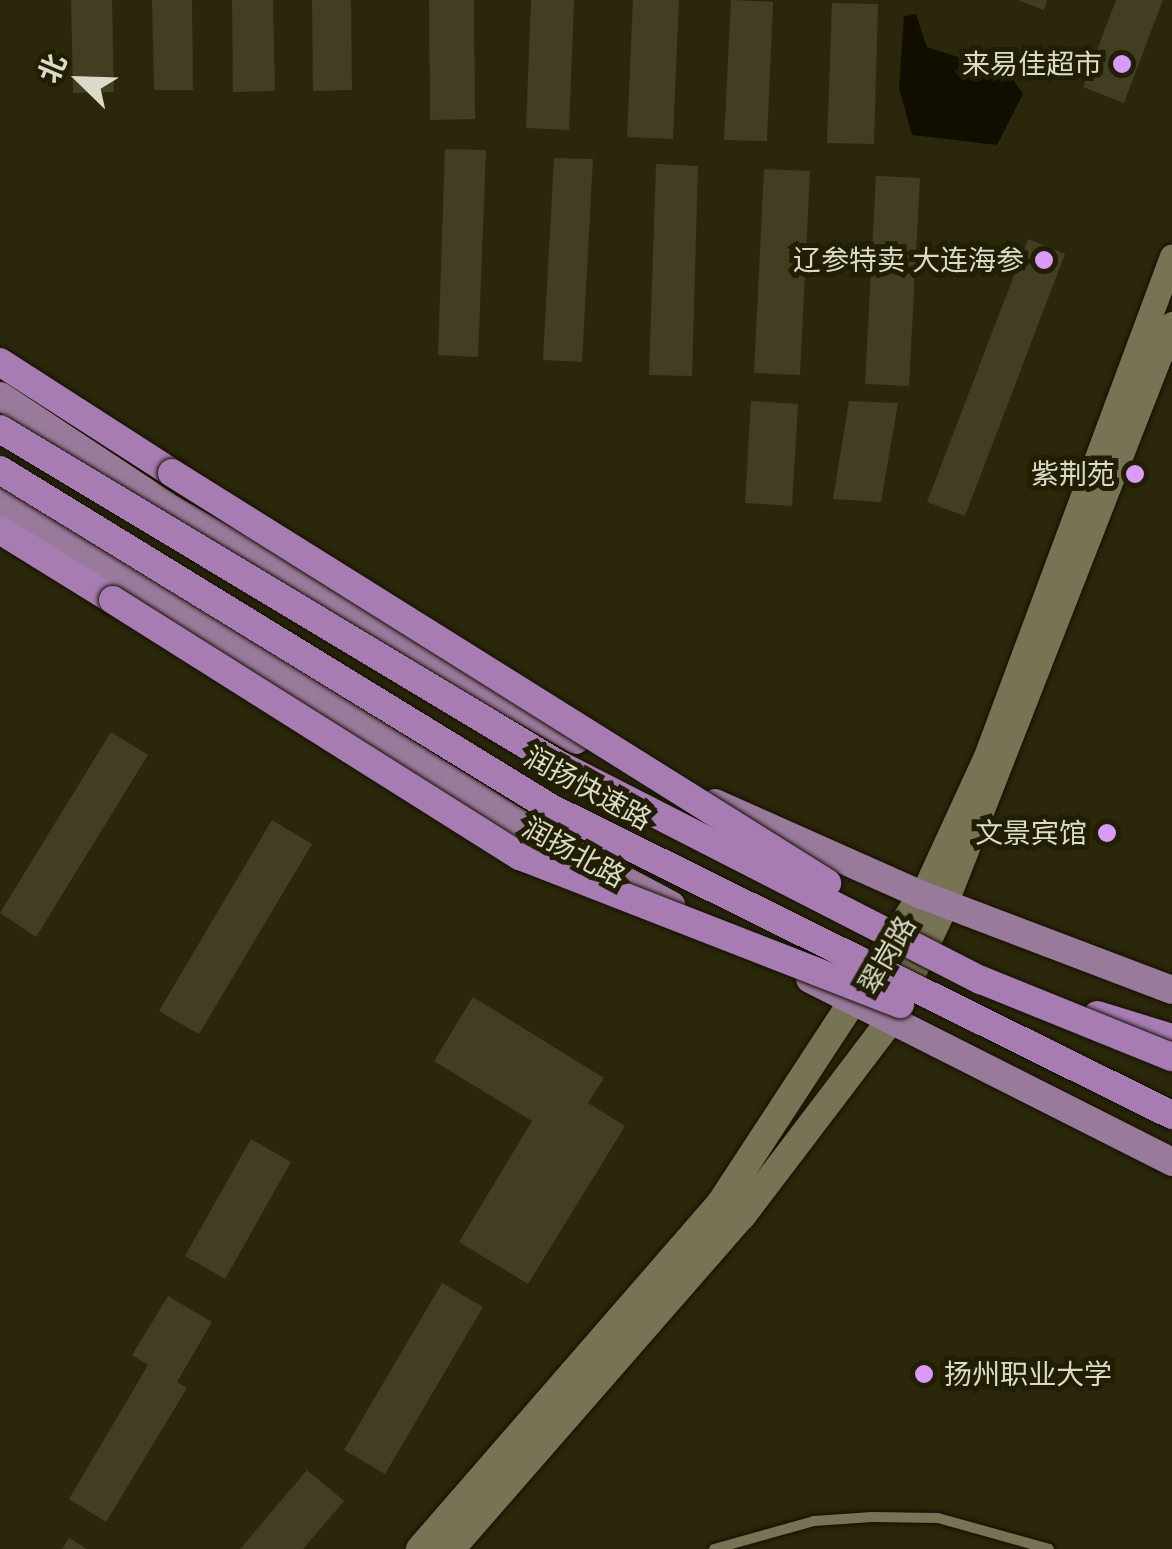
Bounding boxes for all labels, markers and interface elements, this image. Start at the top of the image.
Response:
north arrow [30,30,130,130]
place label: 来易佳超市 [962,47,1102,81]
text: 北 [31,49,73,87]
marker: 来易佳超市 [1111,53,1133,75]
place label: 辽参特卖 大连海参 [793,243,1024,277]
marker: 辽参特卖 大连海参 [1033,249,1055,271]
place label: 紫荆苑 [1031,457,1115,491]
marker: 紫荆苑 [1124,463,1146,485]
street label: 润扬快速路 [519,739,657,837]
street label: 润扬北路 [517,810,631,894]
place label: 文景宾馆 [975,816,1087,850]
marker: 文景宾馆 [1096,822,1118,844]
street label: 翠岗路 [851,910,923,1000]
place label: 扬州职业大学 [944,1357,1112,1391]
marker: 扬州职业大学 [913,1363,935,1385]

